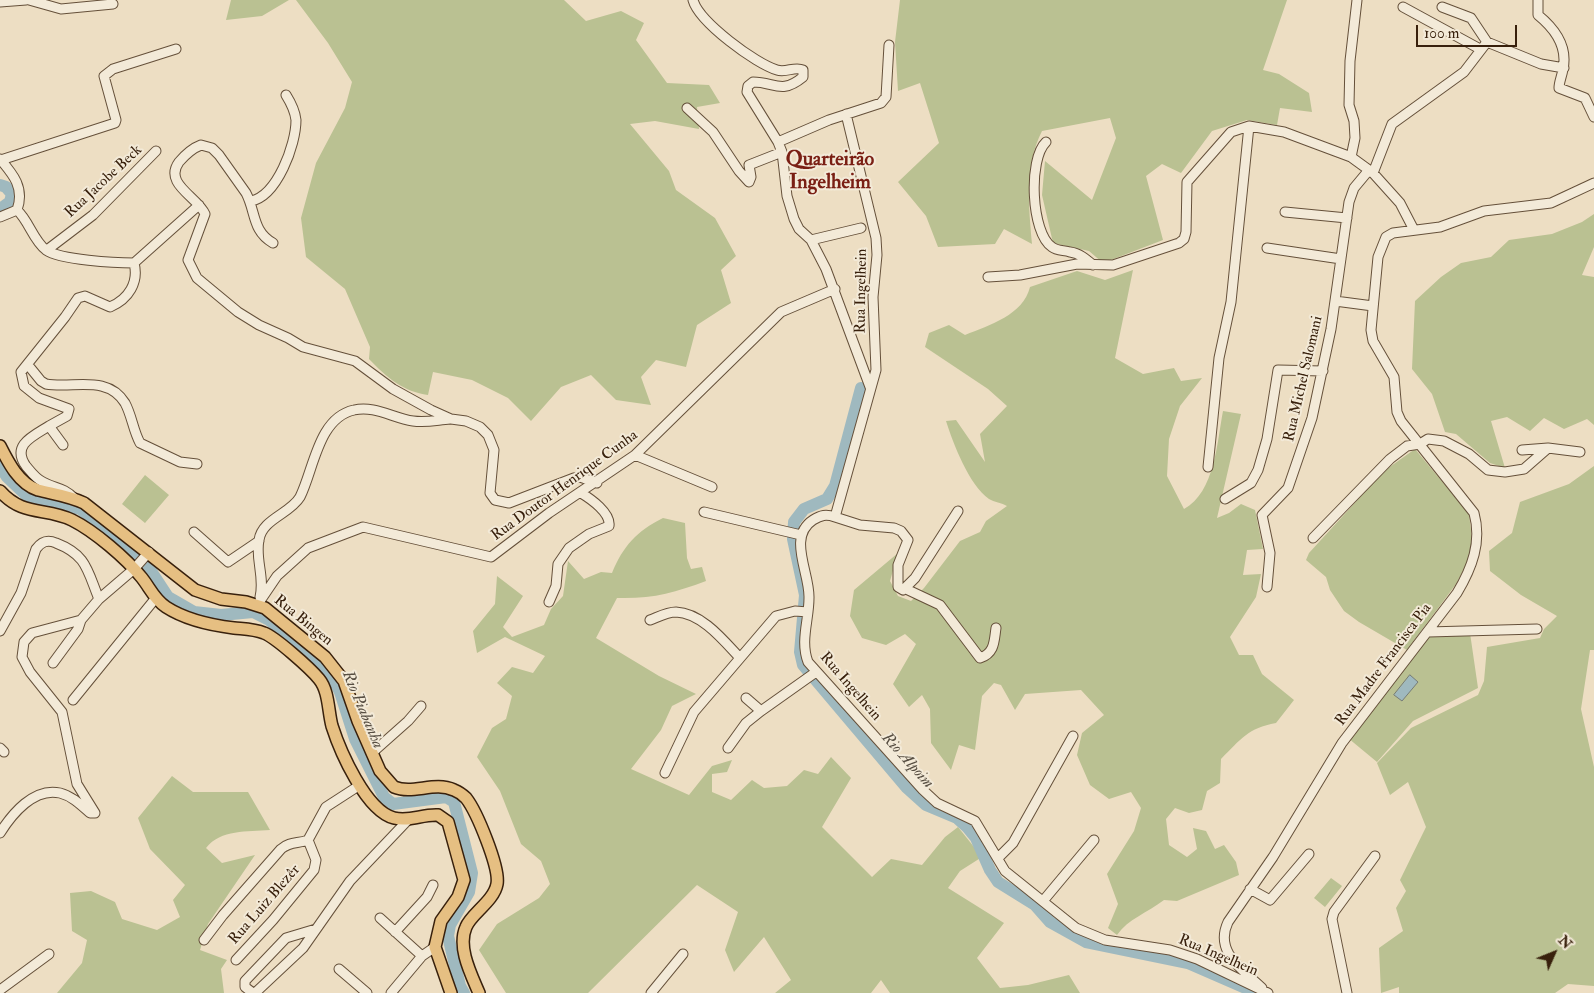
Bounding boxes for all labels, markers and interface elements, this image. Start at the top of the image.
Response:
scale bar [1419,15,1520,47]
text: 100 m [1424,24,1459,43]
street label: Rua Jacobe Beck [62,142,146,222]
district label: Quarteirão Ingelheim [786,149,874,196]
street label: Rua Ingelhein [852,248,872,334]
street label: Rua Michel Salomani [1281,314,1327,444]
street label: Rua Doutor Henrique Cunha [488,427,642,545]
street label: Rua Bingen [270,592,336,650]
street label: Rua Madre Francisca Pia [1332,600,1436,730]
street label: Rua Ingelhein [815,649,885,725]
water label: Rio Piabanha [337,668,387,752]
water label: Rio Alpoim [877,729,937,793]
street label: Rua Luiz Blezêr [226,861,304,949]
north arrow [1529,928,1579,978]
street label: Rua Ingelhein [1175,931,1261,981]
text: N [1555,932,1576,953]

